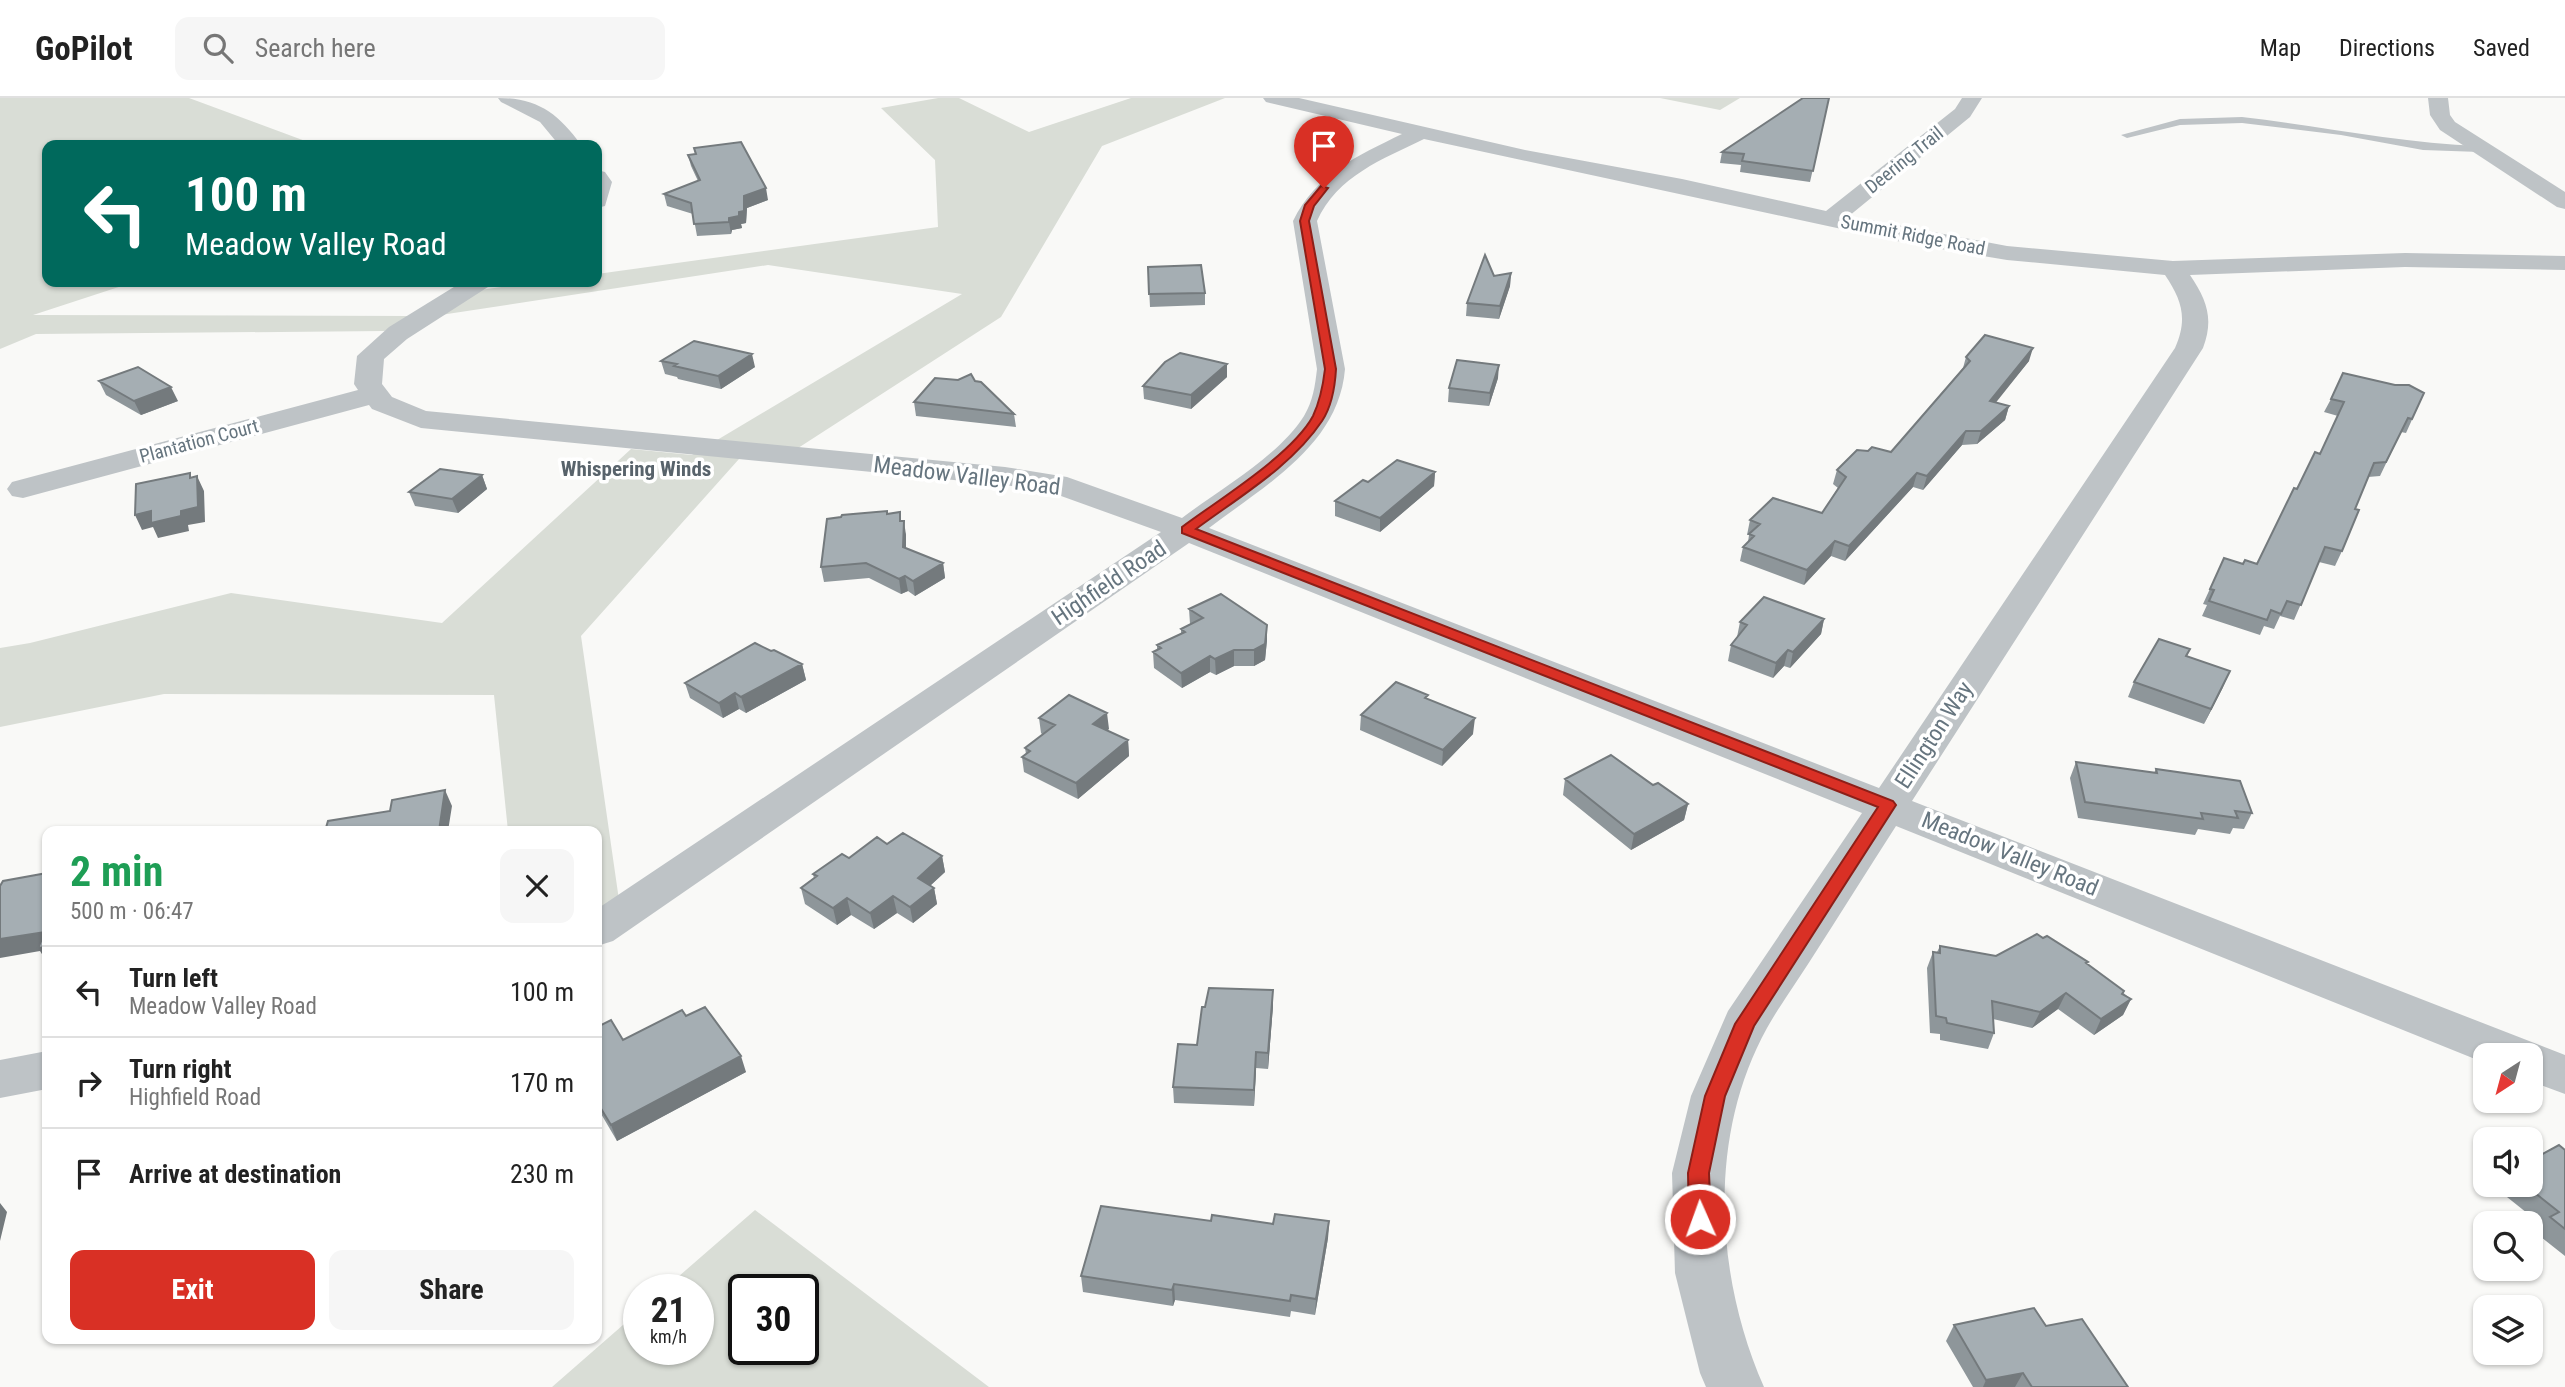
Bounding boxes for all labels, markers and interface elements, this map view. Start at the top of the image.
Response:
search box [175,17,665,80]
text: GoPilot [35,29,133,68]
icon: search [199,29,237,67]
text: Search here [255,33,376,63]
text: Map [2260,34,2301,62]
text: Directions [2339,34,2435,62]
text: Saved [2473,34,2530,62]
pin [1294,116,1354,188]
street label: Deering Trail [1860,122,1948,198]
icon: arrive [1305,127,1343,165]
text: 100 m [185,166,307,223]
icon: left [70,168,161,259]
street label: Summit Ridge Road [1839,210,1987,260]
text: Meadow Valley Road [185,225,447,263]
street label: Plantation Court [137,414,261,468]
street label: Meadow Valley Road [872,451,1062,501]
district label: Whispering Winds [561,457,711,481]
street label: Highfield Road [1047,535,1171,631]
street label: Ellington Way [1889,676,1979,793]
street label: Meadow Valley Road [1918,806,2102,902]
text: 2 min [70,847,163,896]
button: close [500,849,574,923]
text: 500 m · 06:47 [70,898,194,925]
text: Turn left [129,963,218,993]
icon: left [70,973,108,1011]
text: 100 m [510,977,574,1007]
text: Meadow Valley Road [129,993,317,1020]
north arrow [2473,1043,2543,1113]
map controls [2473,1043,2543,1365]
text: Turn right [129,1054,231,1084]
icon: right [70,1064,108,1102]
text: 170 m [510,1068,574,1098]
text: Highfield Road [129,1084,261,1111]
button: sound [2473,1127,2543,1197]
icon: arrive [70,1155,108,1193]
text: Arrive at destination [129,1159,341,1189]
text: 230 m [510,1159,574,1189]
position arrow [1663,1182,1737,1256]
button: search [2473,1211,2543,1281]
button: Exit [70,1250,315,1330]
button: Share [329,1250,574,1330]
speed limit sign: 30 [728,1274,819,1365]
text: 21 [651,1290,686,1331]
button: layers [2473,1295,2543,1365]
text: km/h [650,1326,687,1347]

